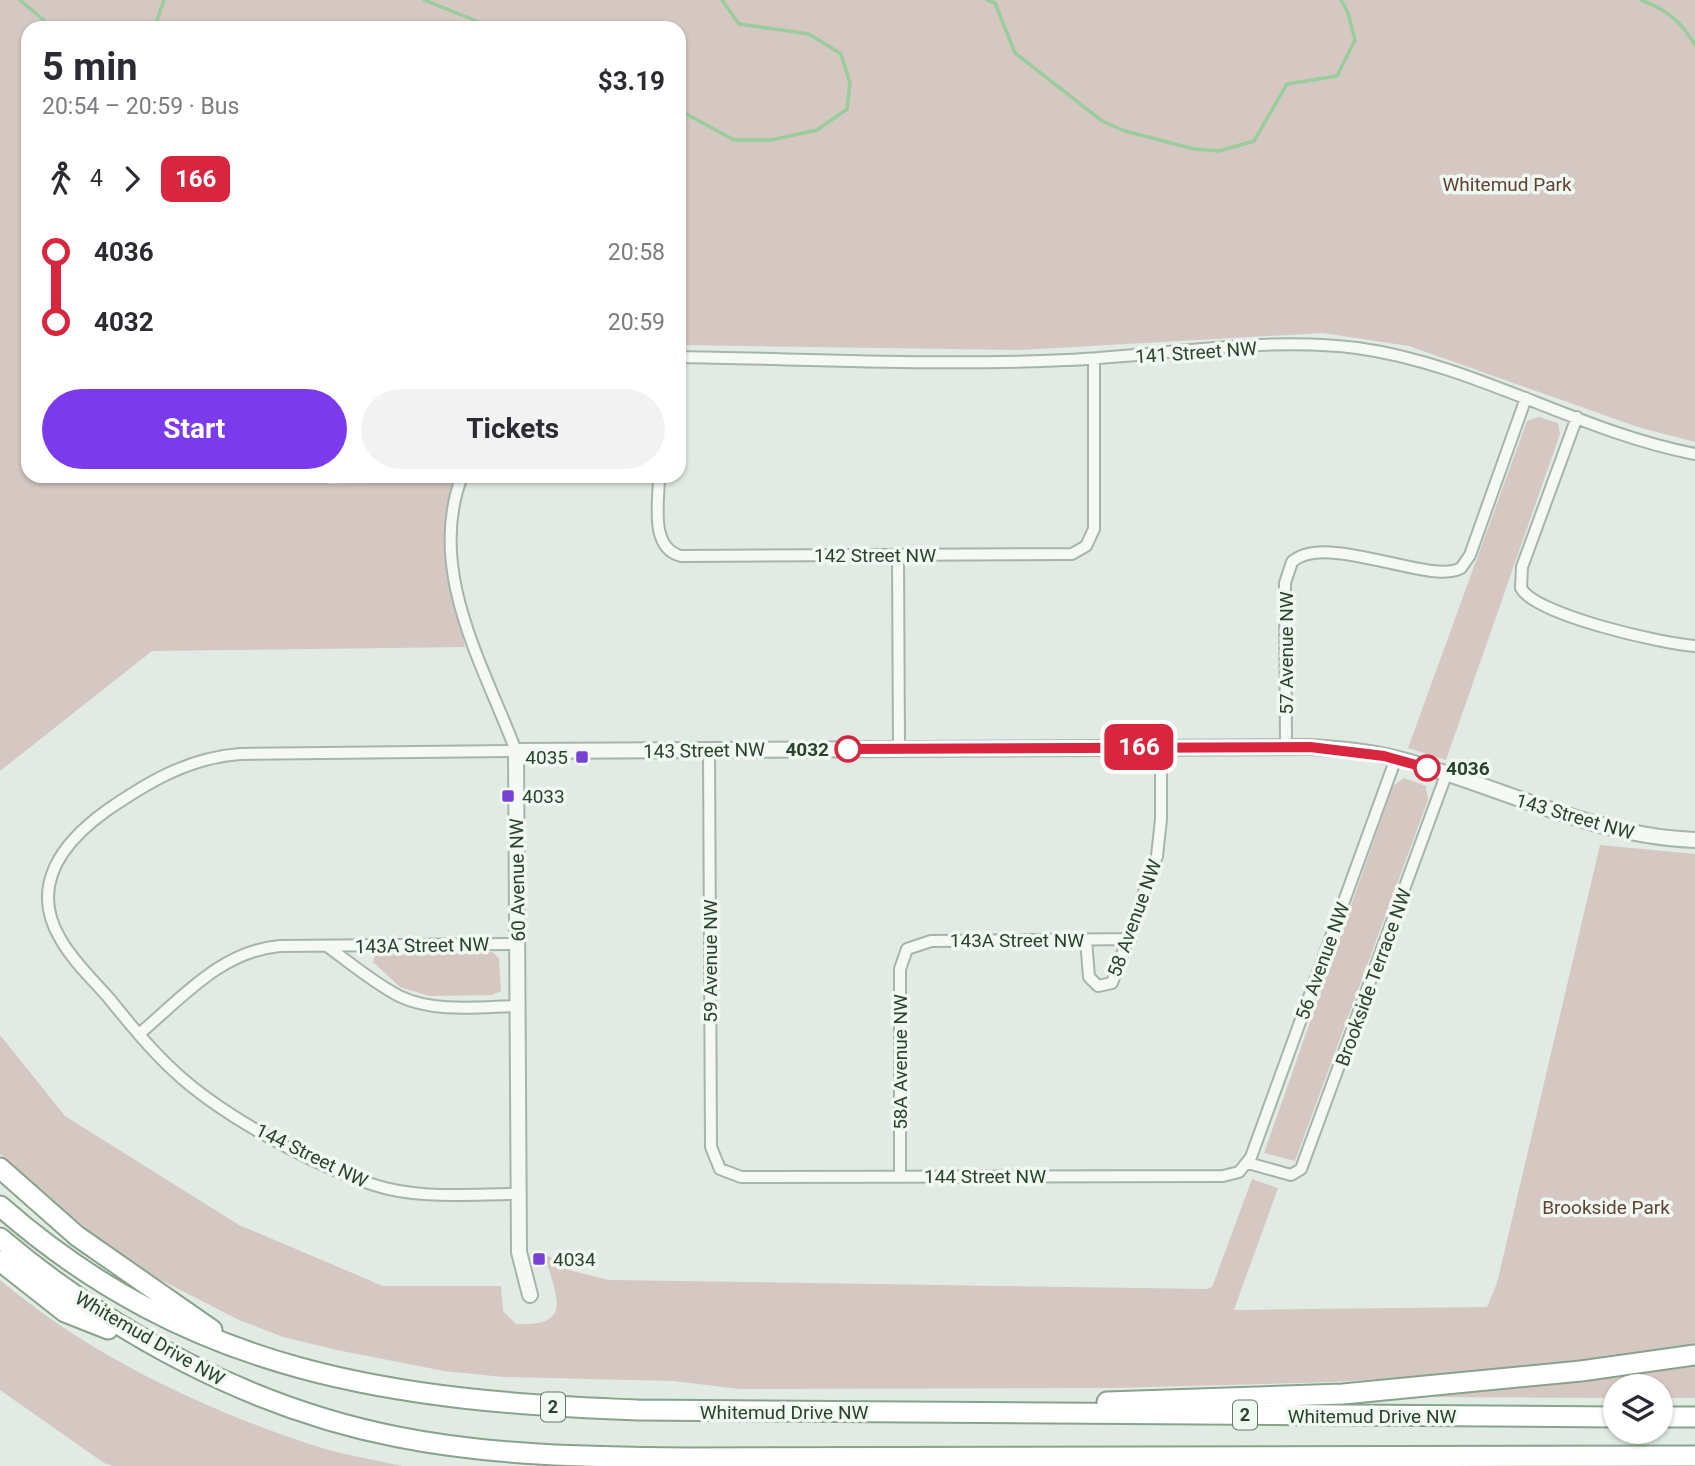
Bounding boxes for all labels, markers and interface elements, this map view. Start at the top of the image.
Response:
text: 5 min [42,45,138,89]
text: $3.19 [598,66,665,96]
text: 20:54 – 20:59 · Bus [42,93,239,120]
icon: walk [42,160,80,198]
icon: forward [113,160,151,198]
text: 4 [90,165,103,192]
text: 166 [175,165,216,193]
park label: Whitemud Park [1442,173,1572,196]
text: 4036 [94,237,154,267]
text: 20:58 [608,239,665,266]
text: 4032 [94,307,154,337]
text: 20:59 [608,309,665,336]
street label: 141 Street NW [1134,337,1258,368]
button: Start [42,389,347,469]
button: Tickets [361,389,665,469]
street label: 142 Street NW [814,544,936,567]
street label: 57 Avenue NW [1275,591,1298,715]
line badge: 166 [1099,724,1179,770]
text: 166 [1118,733,1160,761]
marker: 4032 [835,736,861,762]
street label: 143 Street NW [643,738,765,763]
place label: 4032 [785,738,829,761]
place label: 4035 [525,746,568,769]
marker: 4035 [574,749,590,765]
marker: 4036 [1414,755,1440,781]
place label: 4036 [1446,757,1490,780]
place label: 4033 [522,785,565,808]
marker: 4033 [500,788,516,804]
street label: 143 Street NW [1513,789,1637,844]
street label: 60 Avenue NW [505,818,530,942]
street label: 58 Avenue NW [1103,856,1166,980]
street label: Brookside Terrace NW [1331,885,1416,1069]
street label: 59 Avenue NW [699,899,722,1023]
street label: 56 Avenue NW [1291,899,1354,1023]
street label: 143A Street NW [950,929,1084,952]
street label: 143A Street NW [355,933,490,958]
street label: 58A Avenue NW [889,994,912,1130]
street label: 144 Street NW [252,1118,372,1193]
street label: 144 Street NW [924,1165,1046,1188]
park label: Brookside Park [1542,1196,1670,1219]
place label: 4034 [553,1248,596,1271]
marker: 4034 [531,1251,547,1267]
street label: Whitemud Drive NW [71,1286,229,1391]
map controls [1603,1374,1673,1444]
button: layers [1603,1374,1673,1444]
road number: 2 [541,1392,565,1422]
road number: 2 [1233,1400,1257,1430]
street label: Whitemud Drive NW [700,1401,868,1424]
street label: Whitemud Drive NW [1288,1405,1456,1428]

